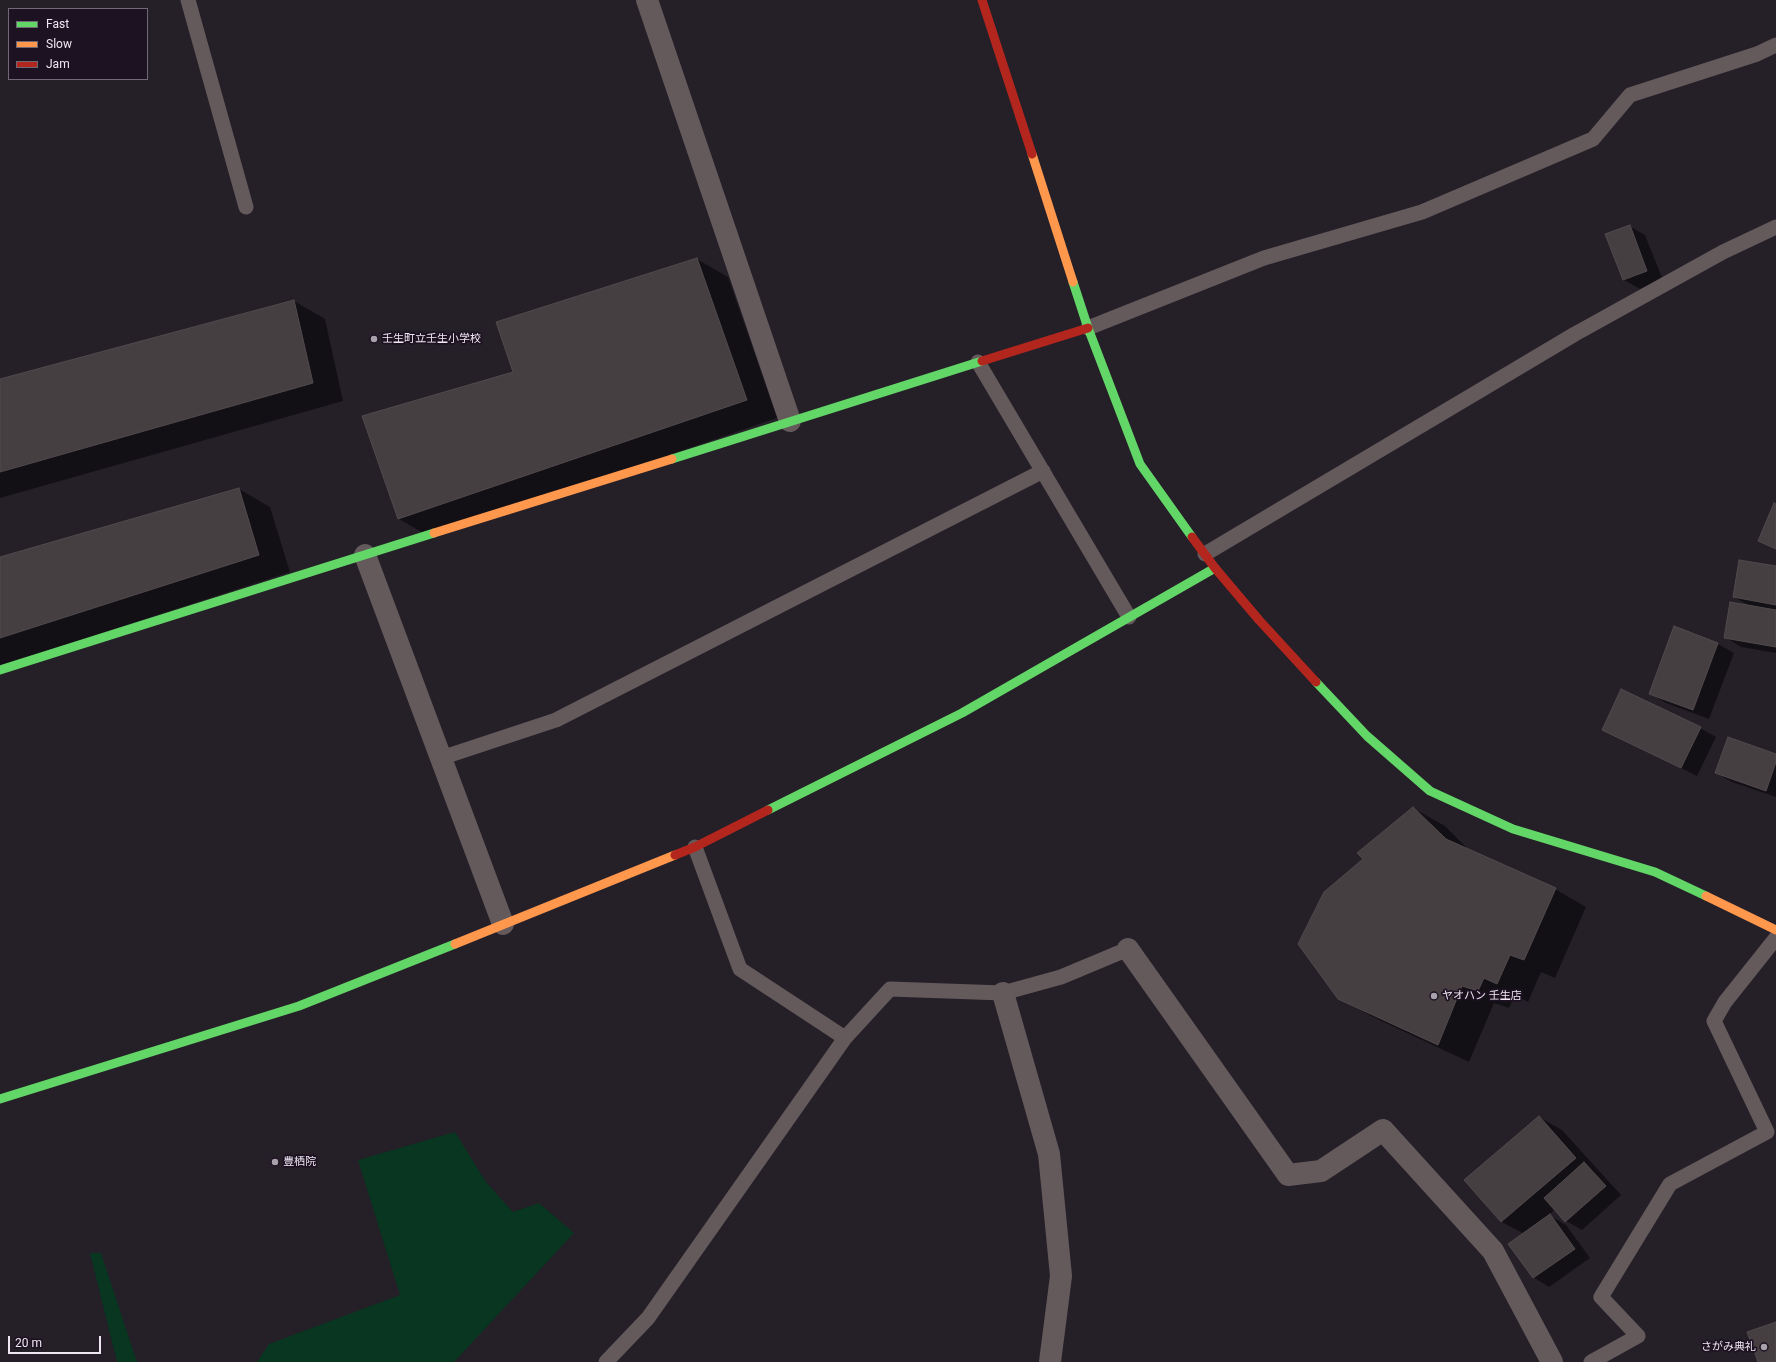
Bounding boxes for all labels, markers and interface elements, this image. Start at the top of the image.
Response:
legend [8,8,148,80]
text: Fast [46,17,69,31]
text: Slow [46,37,72,51]
text: Jam [46,57,70,71]
place label: 壬生町立壬生小学校 [382,332,481,346]
marker: 壬生町立壬生小学校 [369,334,379,344]
place label: ヤオハン 壬生店 [1442,989,1522,1003]
marker: ヤオハン 壬生店 [1429,991,1439,1001]
place label: 豊栖院 [283,1155,316,1169]
marker: 豊栖院 [270,1157,280,1167]
scale bar [10,1328,103,1354]
text: 20 m [15,1336,42,1350]
place label: さがみ典礼 [1701,1340,1756,1354]
marker: さがみ典礼 [1759,1342,1769,1352]

